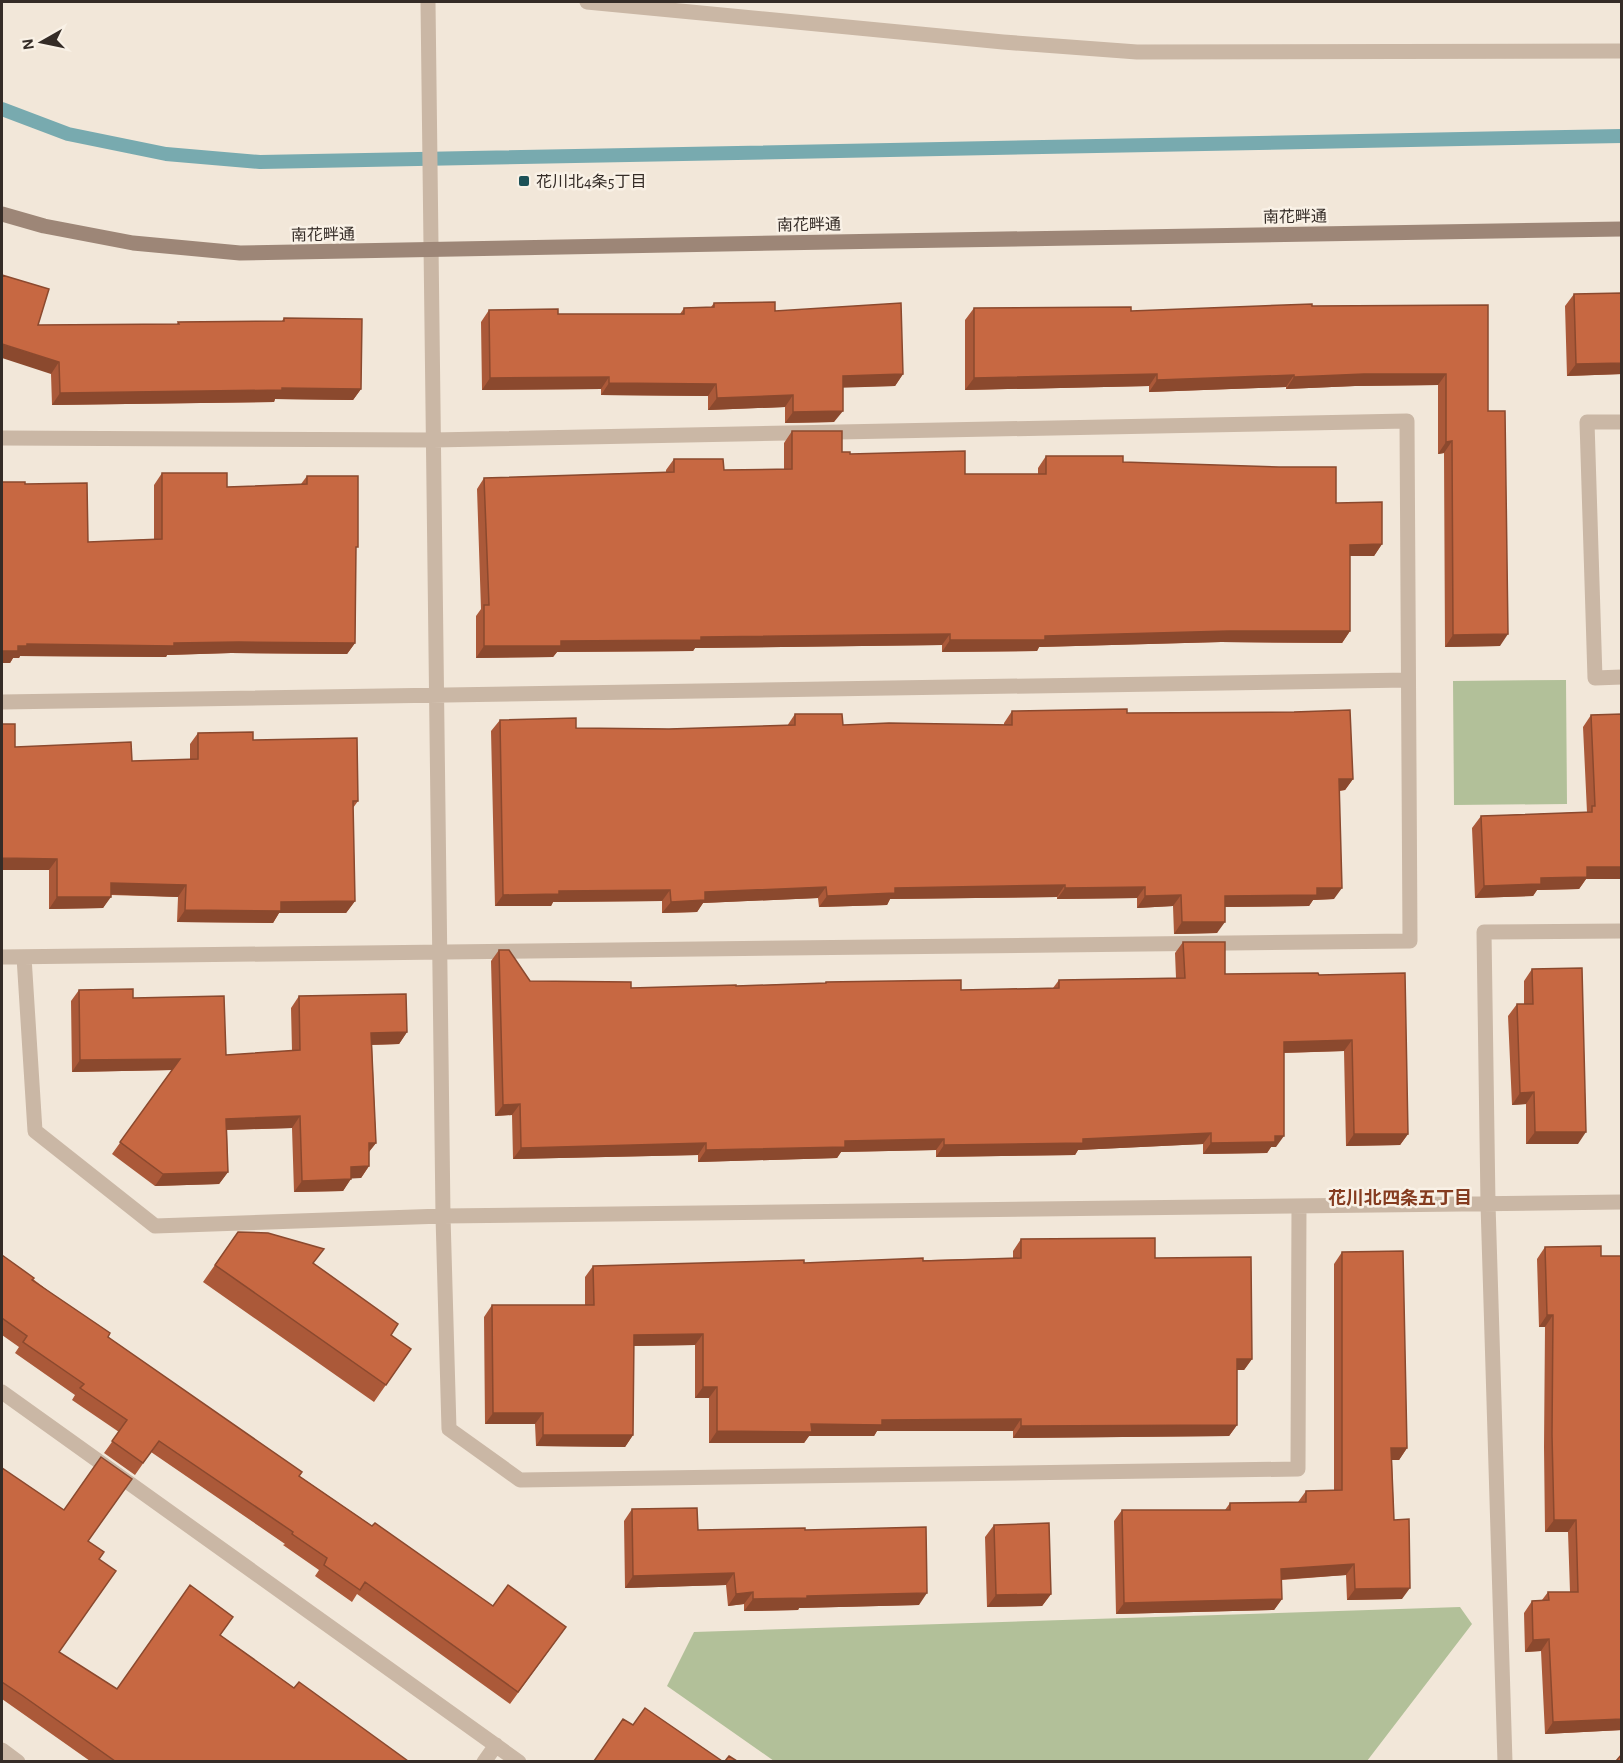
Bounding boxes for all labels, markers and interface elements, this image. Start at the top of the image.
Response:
north arrow [12,12,72,72]
text: N [19,37,37,51]
place label: 花川北4条5丁目 [536,173,646,190]
marker: 花川北4条5丁目 [517,174,531,188]
street label: 南花畔通 [1263,207,1327,226]
street label: 南花畔通 [777,215,841,234]
street label: 南花畔通 [291,225,355,244]
district label: 花川北四条五丁目 [1328,1188,1472,1208]

